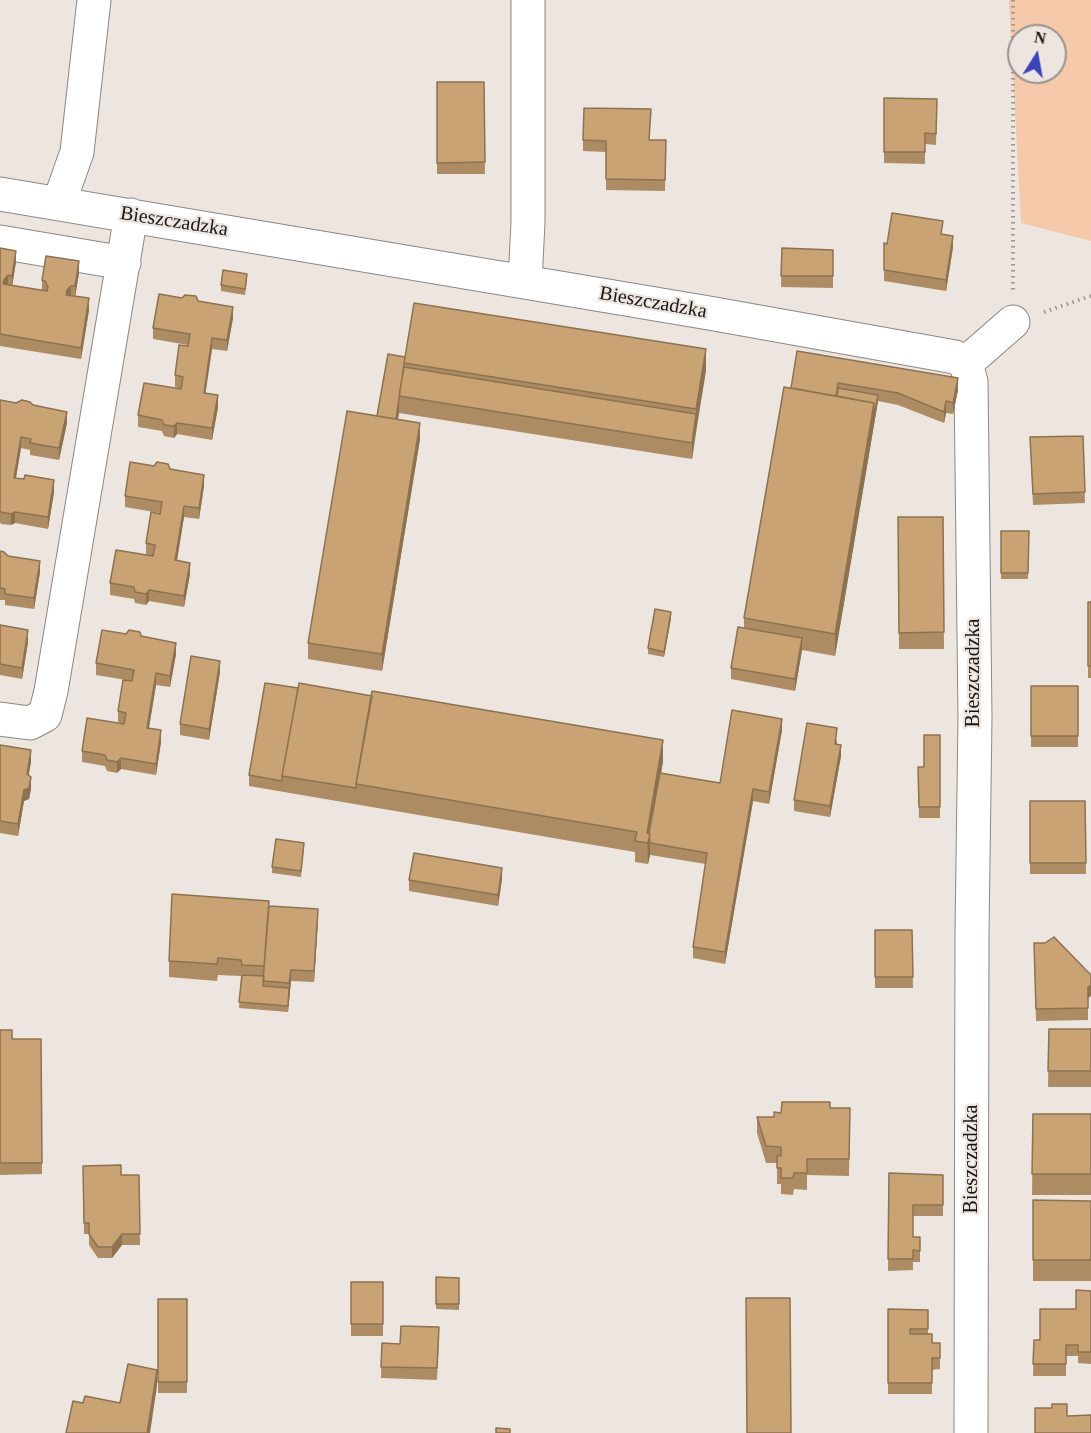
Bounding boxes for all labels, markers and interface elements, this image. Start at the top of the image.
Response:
north arrow [1007,24,1067,84]
text: N [1033,28,1047,47]
street label: Bieszczadzka [118,202,230,242]
street label: Bieszczadzka [597,282,709,324]
street label: Bieszczadzka [962,619,986,727]
street label: Bieszczadzka [960,1105,984,1213]

